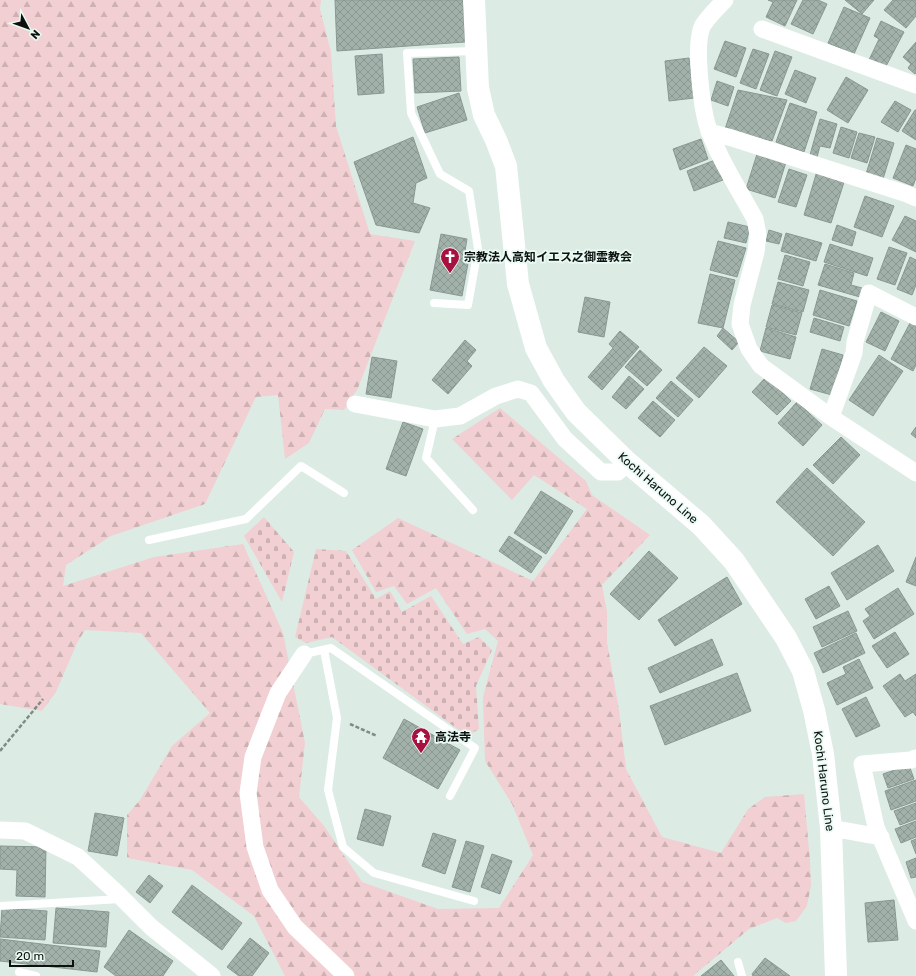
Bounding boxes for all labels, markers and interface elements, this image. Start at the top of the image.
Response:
north arrow [8,8,48,48]
text: N [28,27,43,42]
church icon: 宗教法人高知イエス之御霊教会 [439,246,461,274]
place label: 宗教法人高知イエス之御霊教会 [464,250,632,264]
street label: Kochi Haruno Line [615,450,701,527]
temple icon: 高法寺 [410,726,432,754]
place label: 高法寺 [435,730,471,744]
street label: Kochi Haruno Line [811,730,837,832]
scale bar [10,942,73,968]
text: 20 m [16,949,44,963]

